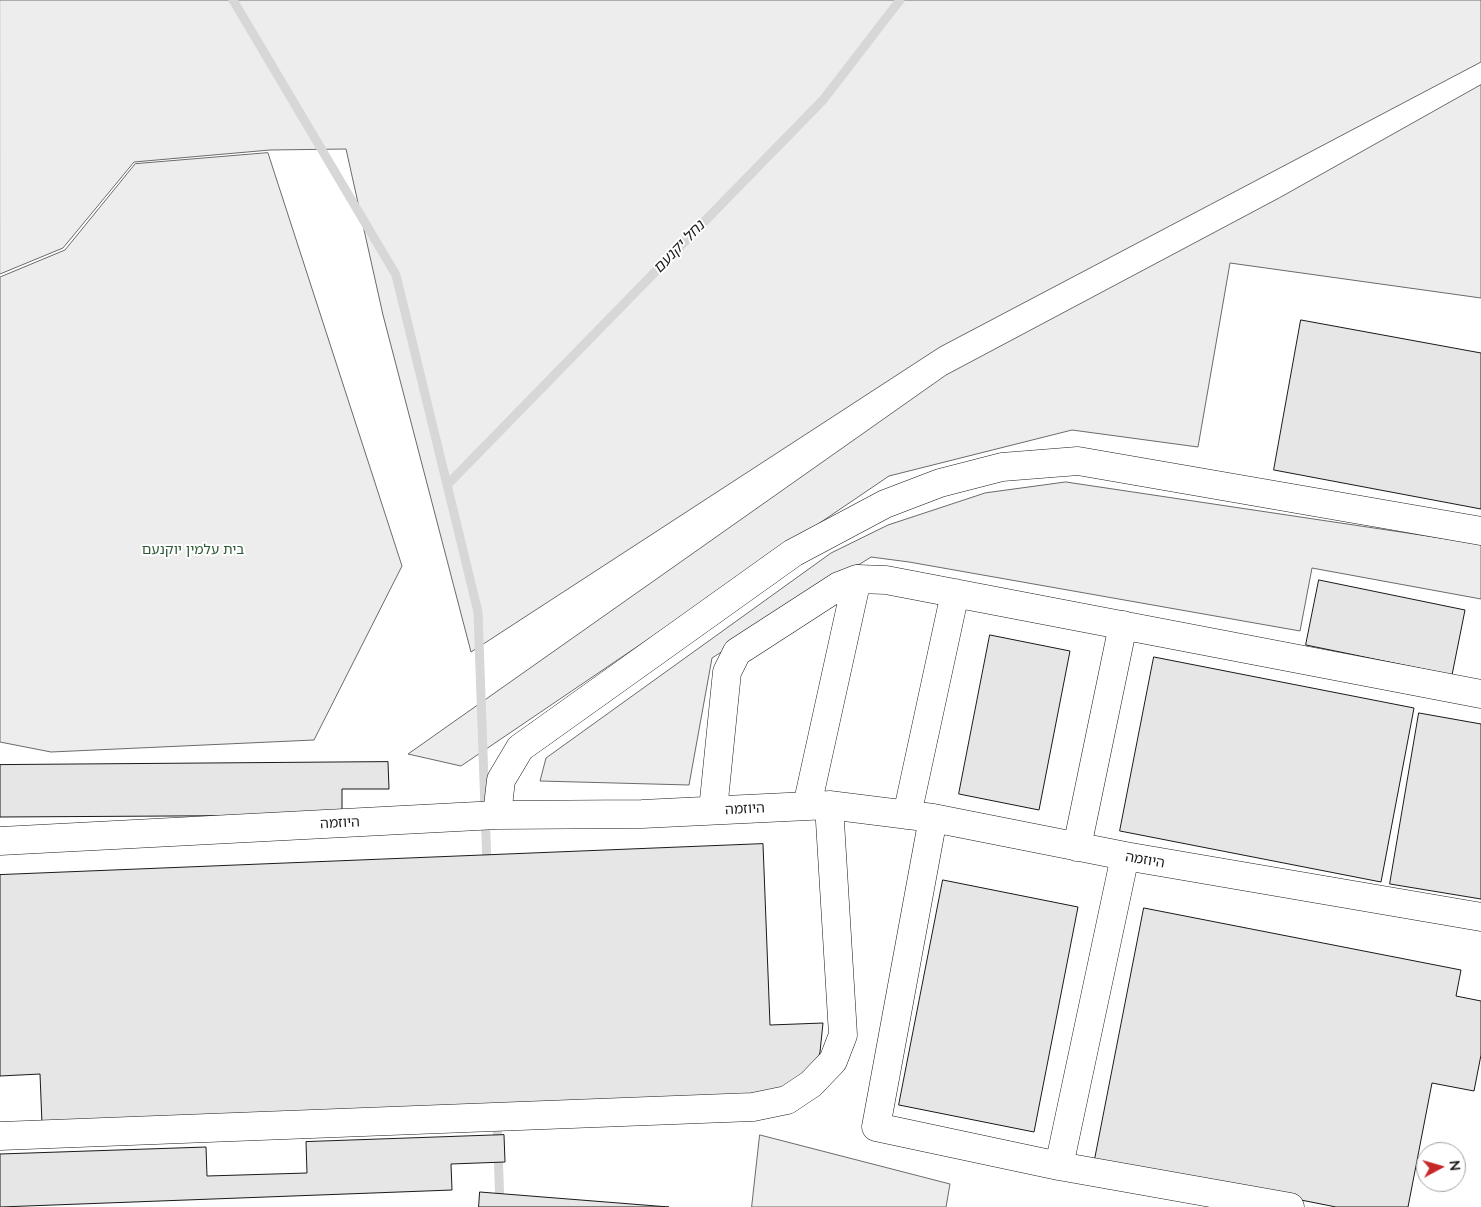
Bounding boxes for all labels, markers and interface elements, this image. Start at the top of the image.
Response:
water label: נחל יקנעם [650,217,708,277]
park label: בית עלמין יוקנעם [142,542,244,558]
street label: היוזמה [725,800,765,818]
street label: היוזמה [320,814,360,832]
street label: היוזמה [1124,848,1166,872]
north arrow [1416,1142,1466,1192]
text: N [1445,1159,1464,1172]

